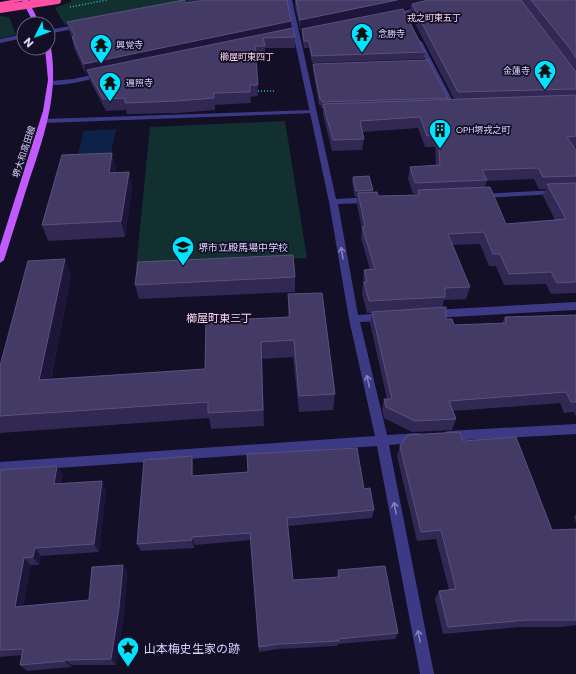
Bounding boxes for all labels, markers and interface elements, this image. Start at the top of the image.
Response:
district label: 戎之町東五丁 [407,12,461,24]
north arrow [16,16,56,56]
temple icon: 念勝寺 [349,21,375,54]
place label: 念勝寺 [378,28,405,40]
temple icon: 興覚寺 [88,32,114,65]
text: N [20,34,37,51]
place label: 興覚寺 [116,39,143,51]
district label: 櫛屋町東四丁 [220,51,274,63]
temple icon: 金蓮寺 [532,58,558,91]
place label: 金蓮寺 [503,65,530,77]
temple icon: 遍照寺 [97,70,123,103]
place label: 遍照寺 [126,77,153,89]
building icon: OPH堺戎之町 [427,117,453,150]
street label: 堺大和高田線 [10,124,38,180]
place label: OPH堺戎之町 [456,124,511,136]
school or university icon: 堺市立殿馬場中学校 [170,234,196,267]
place label: 堺市立殿馬場中学校 [198,240,288,255]
one-way arrow [338,247,346,260]
district label: 櫛屋町東三丁 [186,310,252,326]
one-way arrow [364,375,371,388]
one-way arrow [390,502,398,515]
one-way arrow [415,630,423,643]
place icon: 山本梅史生家の跡 [115,635,141,668]
place label: 山本梅史生家の跡 [144,640,240,657]

